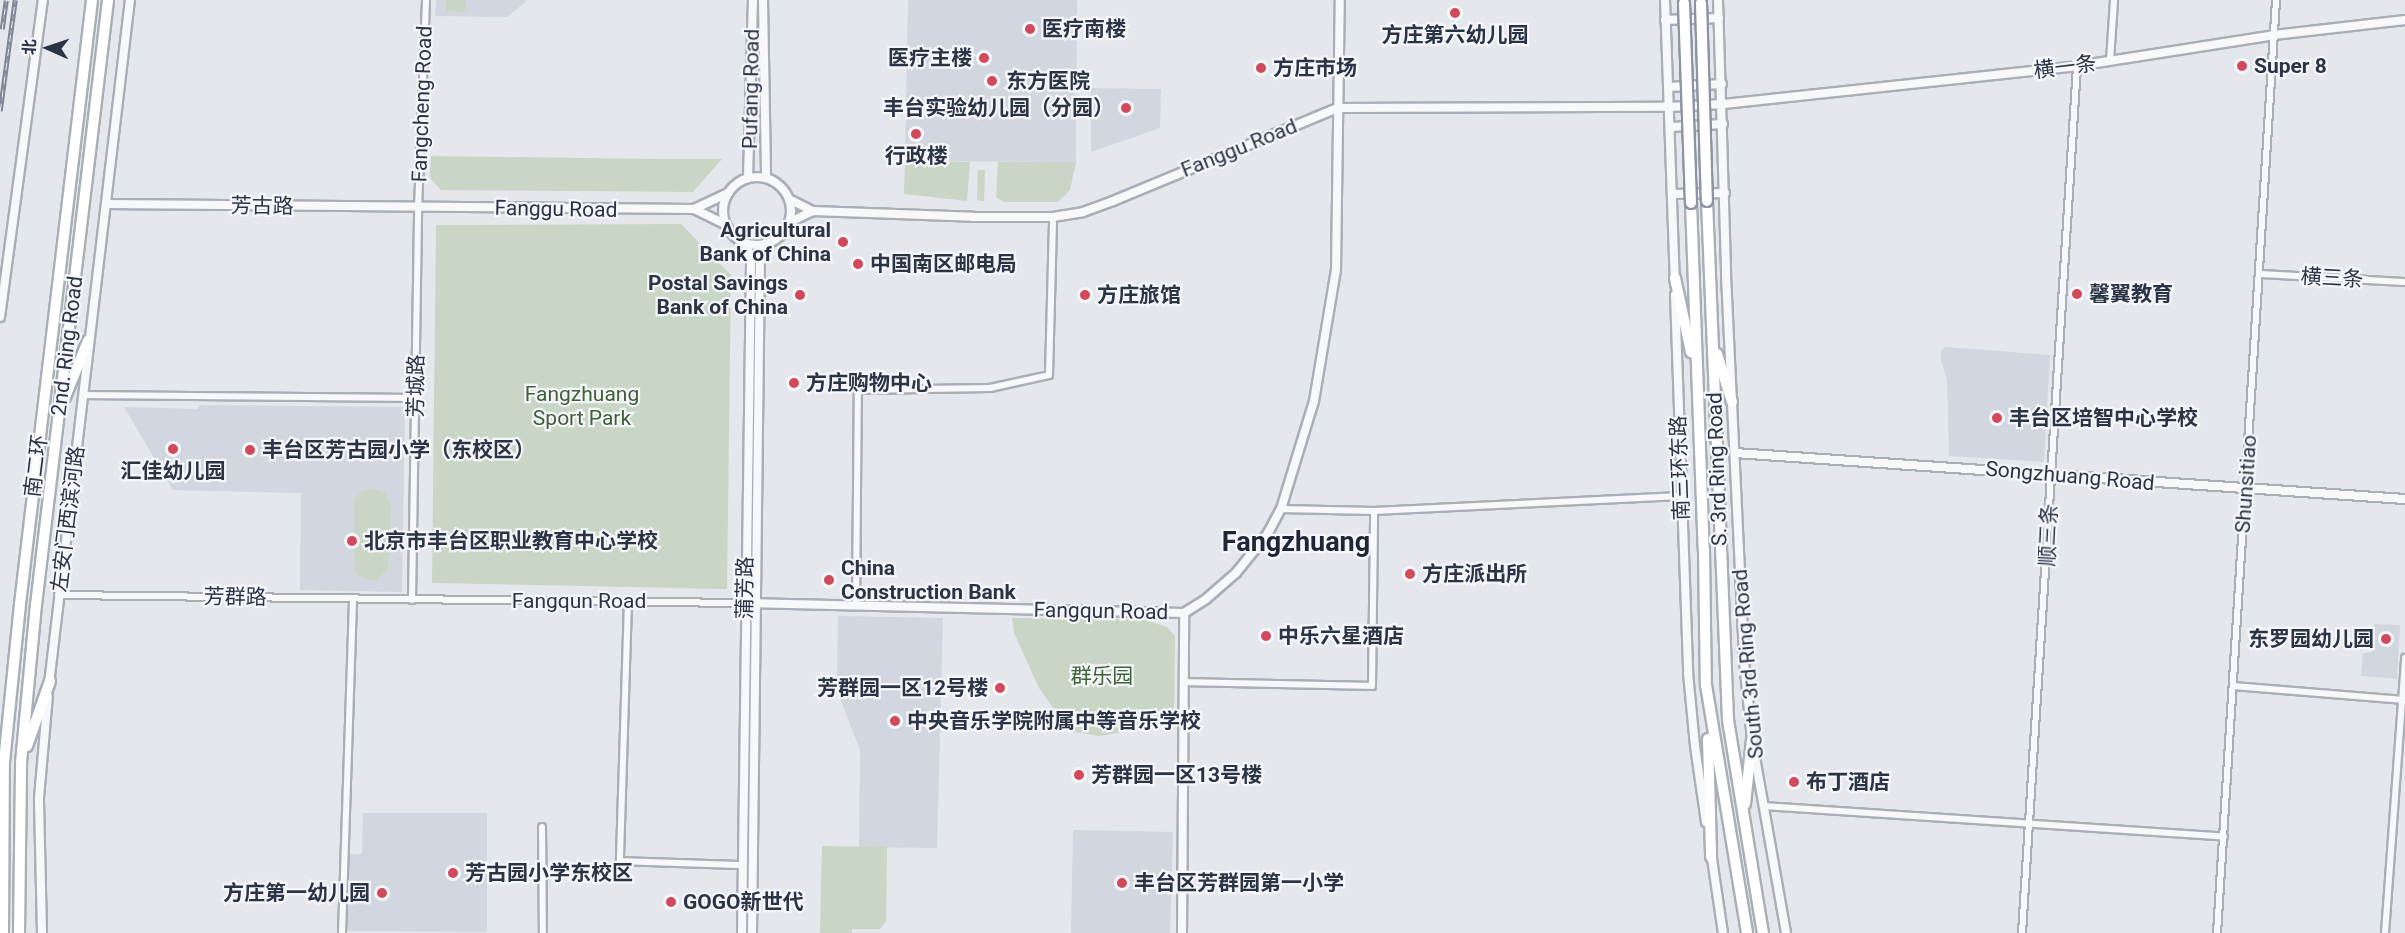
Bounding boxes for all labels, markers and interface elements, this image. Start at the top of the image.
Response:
marker: 方庄第六幼儿园 [1448,6,1462,20]
place label: 医疗南楼 [1042,16,1126,42]
north arrow [18,18,78,78]
marker: 医疗南楼 [1023,22,1037,36]
place label: 方庄第六幼儿园 [1382,22,1528,48]
street label: Fangcheng Road [407,25,437,183]
street label: Pufang Road [737,29,765,149]
text: 北 [20,39,39,56]
place label: 医疗主楼 [888,45,972,71]
marker: 医疗主楼 [977,51,991,65]
street label: 横一条 [2032,51,2098,83]
place label: Super 8 [2254,53,2327,79]
place label: 方庄市场 [1273,55,1357,81]
marker: Super 8 [2235,59,2249,73]
marker: 方庄市场 [1254,61,1268,75]
place label: 东方医院 [1006,68,1090,94]
marker: 东方医院 [983,72,1001,90]
place label: 丰台实验幼儿园（分园） [883,95,1114,121]
marker: 丰台实验幼儿园（分园） [1119,101,1133,115]
street label: Fanggu Road [1177,113,1301,183]
marker: 行政楼 [909,127,923,141]
place label: 行政楼 [885,143,947,169]
street label: 芳古路 [230,193,294,219]
street label: Fanggu Road [494,195,618,223]
place label: Agricultural Bank of China [699,217,831,267]
marker: Agricultural Bank of China [836,235,850,249]
place label: 中国南区邮电局 [870,251,1017,277]
marker: 中国南区邮电局 [851,257,865,271]
street label: 横三条 [2300,264,2364,292]
place label: Postal Savings Bank of China [648,270,788,320]
street label: 2nd. Ring Road [46,275,88,417]
place label: 馨翼教育 [2089,281,2173,307]
place label: 方庄旅馆 [1097,282,1181,308]
marker: 馨翼教育 [2070,287,2084,301]
marker: Postal Savings Bank of China [793,288,807,302]
marker: 方庄旅馆 [1078,288,1092,302]
street label: 芳城路 [403,354,429,418]
place label: 方庄购物中心 [806,370,932,396]
marker: 方庄购物中心 [787,376,801,390]
park label: Fangzhuang Sport Park [525,381,639,431]
street label: S. 3rd Ring Road [1702,392,1732,546]
place label: 丰台区培智中心学校 [2009,405,2198,431]
marker: 丰台区培智中心学校 [1990,411,2004,425]
street label: 南三环东路 [1666,415,1694,521]
street label: 南二环 [20,433,52,499]
street label: Shunsitiao [2230,434,2262,534]
place label: 丰台区芳古园小学（东校区） [262,437,535,463]
marker: 汇佳幼儿园 [166,442,180,456]
marker: 丰台区芳古园小学（东校区） [243,443,257,457]
street label: 左安门西滨河路 [47,445,89,593]
street label: Songzhuang Road [1984,456,2156,496]
place label: 汇佳幼儿园 [121,458,225,484]
street label: 顺三条 [2034,503,2062,567]
district label: Fangzhuang [1222,527,1370,559]
place label: 北京市丰台区职业教育中心学校 [364,528,658,554]
marker: 北京市丰台区职业教育中心学校 [345,534,359,548]
place label: China Construction Bank [841,555,1016,605]
street label: 蒲芳路 [732,556,758,620]
place label: 方庄派出所 [1422,561,1527,587]
marker: 方庄派出所 [1403,567,1417,581]
street label: South 3rd Ring Road [1727,568,1769,760]
marker: China Construction Bank [822,573,836,587]
street label: 芳群路 [203,584,267,610]
street label: Fangqun Road [512,588,646,614]
street label: Fangqun Road [1034,597,1168,625]
place label: 中乐六星酒店 [1278,623,1404,649]
place label: 东罗园幼儿园 [2248,626,2374,652]
marker: 中乐六星酒店 [1259,629,1273,643]
marker: 东罗园幼儿园 [2379,632,2393,646]
park label: 群乐园 [1071,663,1133,689]
place label: 芳群园一区12号楼 [817,675,988,701]
marker: 芳群园一区12号楼 [993,681,1007,695]
place label: 中央音乐学院附属中等音乐学校 [907,708,1201,734]
marker: 中央音乐学院附属中等音乐学校 [888,714,902,728]
place label: 芳群园一区13号楼 [1091,762,1262,788]
marker: 芳群园一区13号楼 [1072,768,1086,782]
place label: 布丁酒店 [1806,769,1890,795]
marker: 布丁酒店 [1787,775,1801,789]
place label: 芳古园小学东校区 [465,860,633,886]
marker: 芳古园小学东校区 [446,866,460,880]
place label: 丰台区芳群园第一小学 [1134,870,1344,896]
marker: 丰台区芳群园第一小学 [1115,876,1129,890]
place label: 方庄第一幼儿园 [223,880,370,906]
marker: 方庄第一幼儿园 [375,886,389,900]
place label: GOGO新世代 [683,889,804,915]
marker: GOGO新世代 [664,895,678,909]

